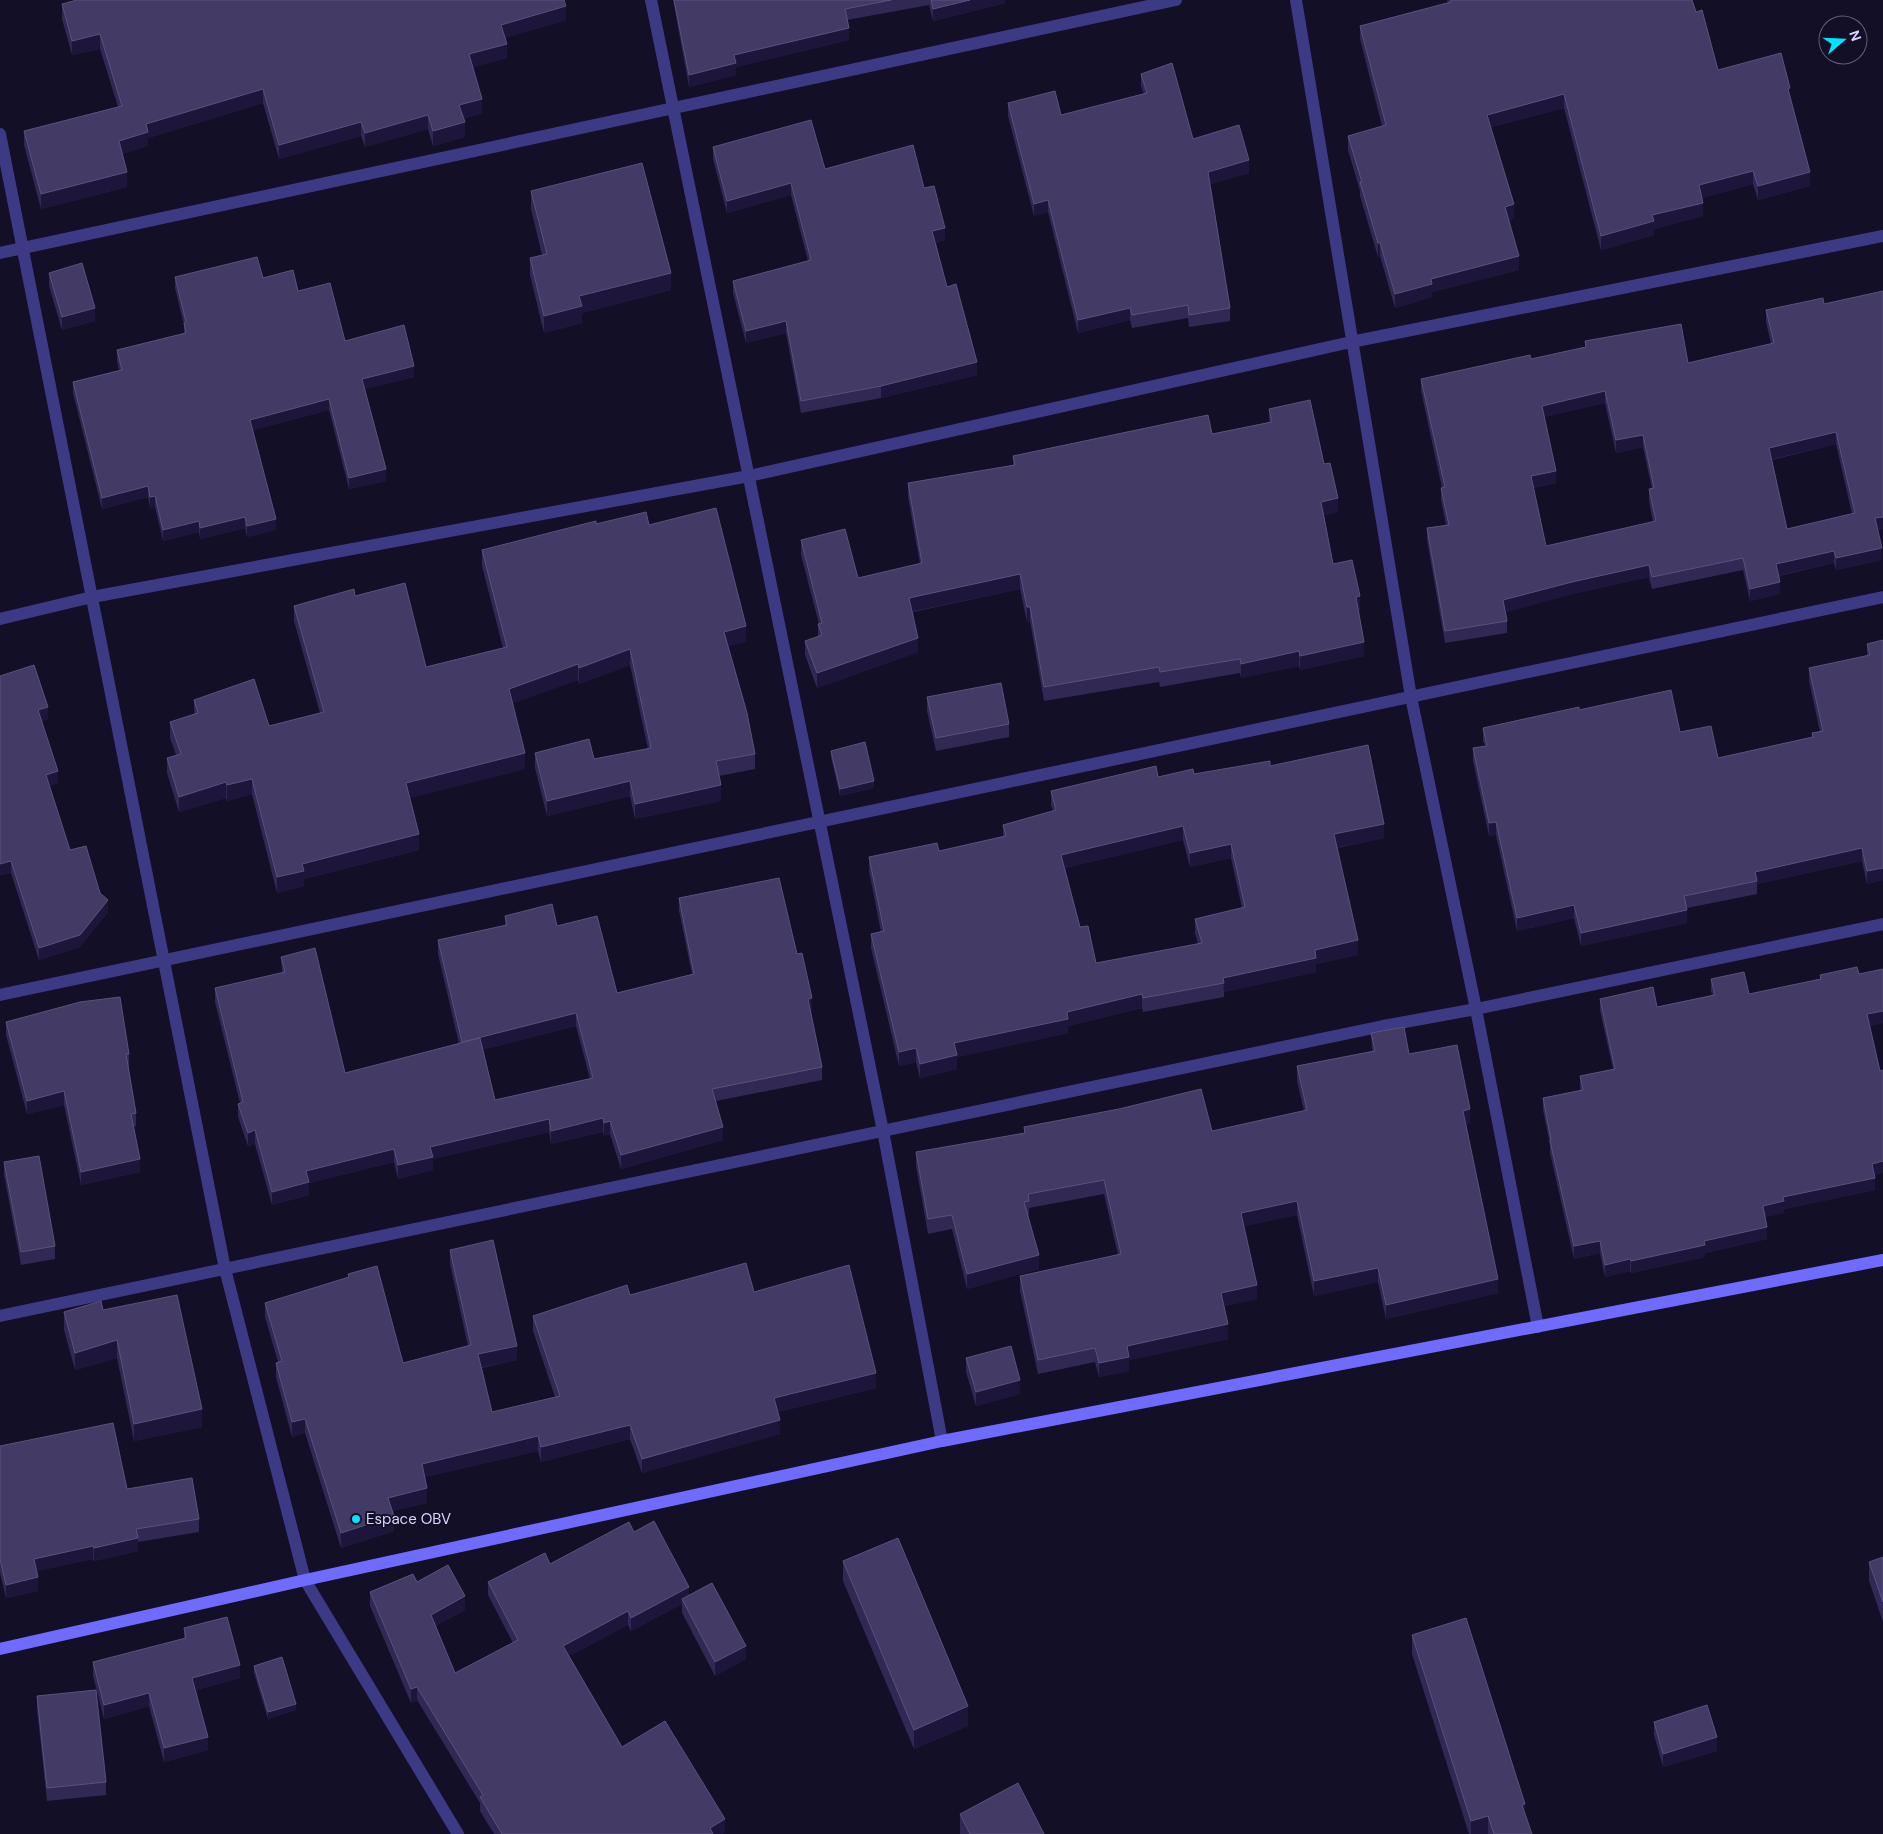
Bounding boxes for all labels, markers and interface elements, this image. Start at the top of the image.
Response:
north arrow [1818,15,1868,65]
text: N [1845,28,1865,44]
place label: Espace OBV [366,1509,451,1529]
marker: Espace OBV [350,1513,362,1525]

